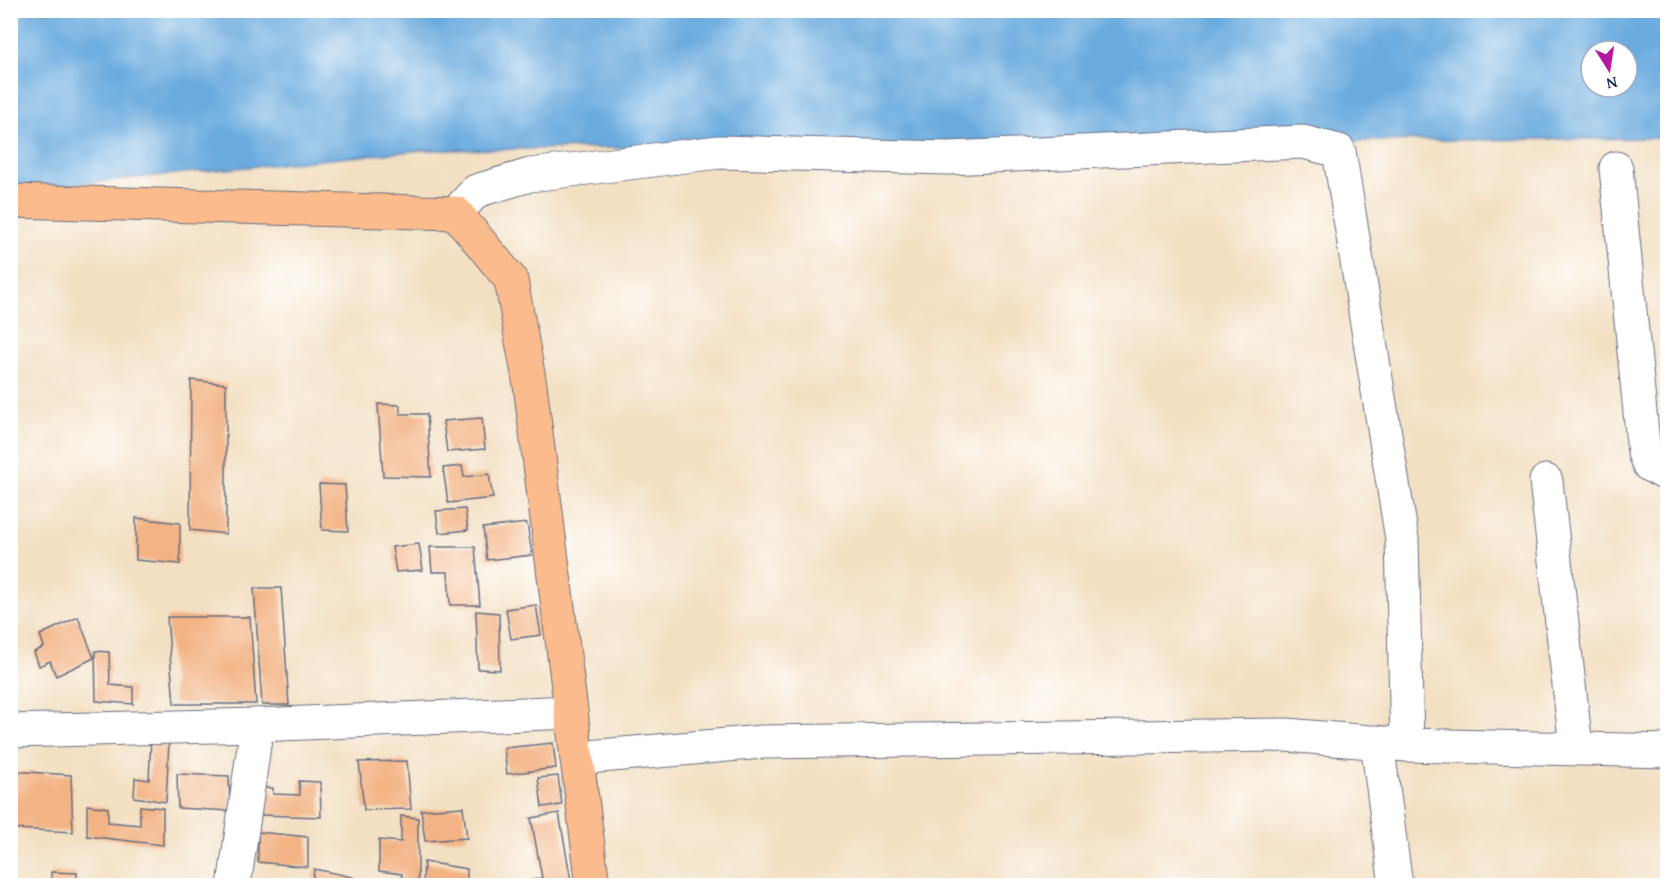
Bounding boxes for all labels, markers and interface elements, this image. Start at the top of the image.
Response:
north arrow [1579,39,1639,99]
text: N [1604,71,1620,97]

